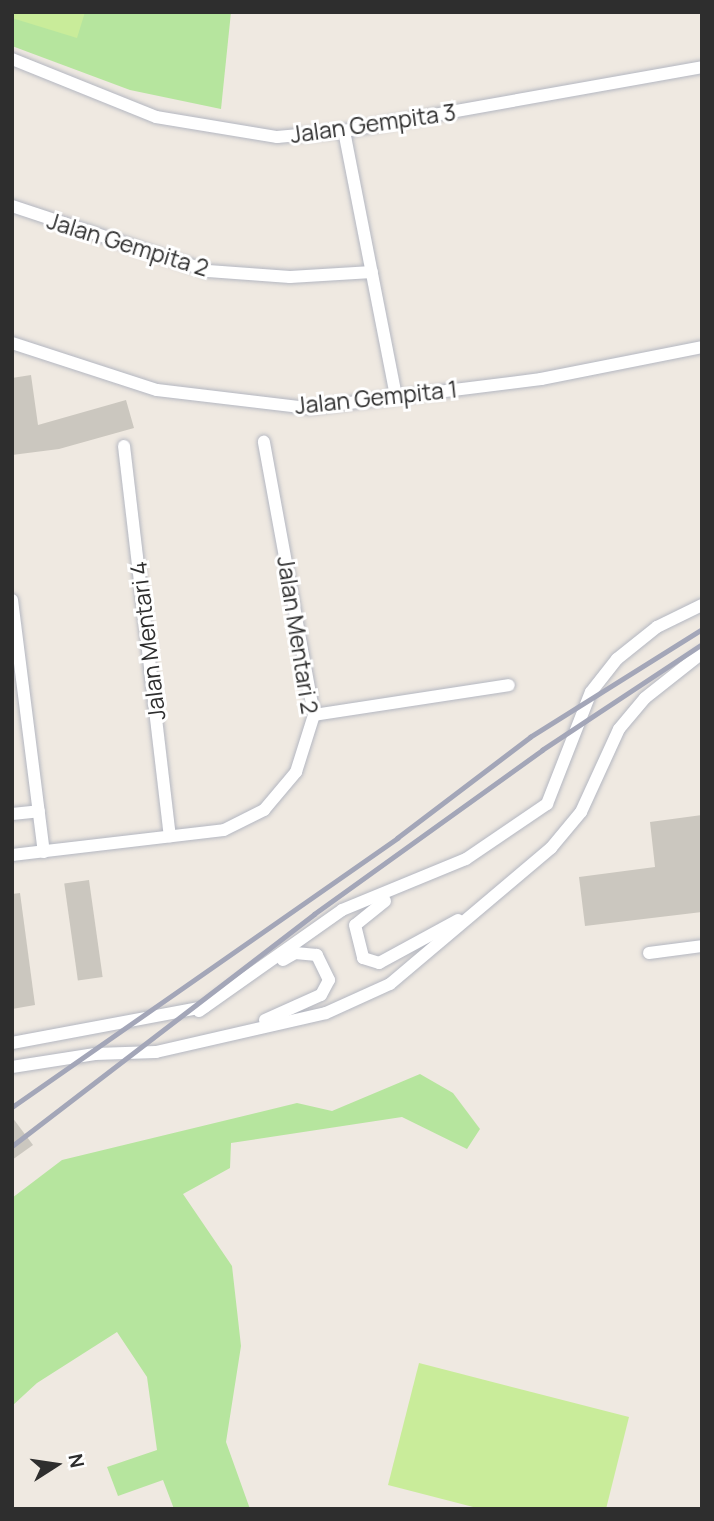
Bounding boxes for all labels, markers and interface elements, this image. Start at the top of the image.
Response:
street label: Jalan Gempita 3 [288,98,458,148]
street label: Jalan Gempita 2 [44,206,212,282]
street label: Jalan Gempita 1 [293,375,459,419]
street label: Jalan Mentari 2 [272,554,324,716]
street label: Jalan Mentari 4 [124,560,170,722]
north arrow [21,1430,91,1500]
text: N [62,1451,91,1470]

